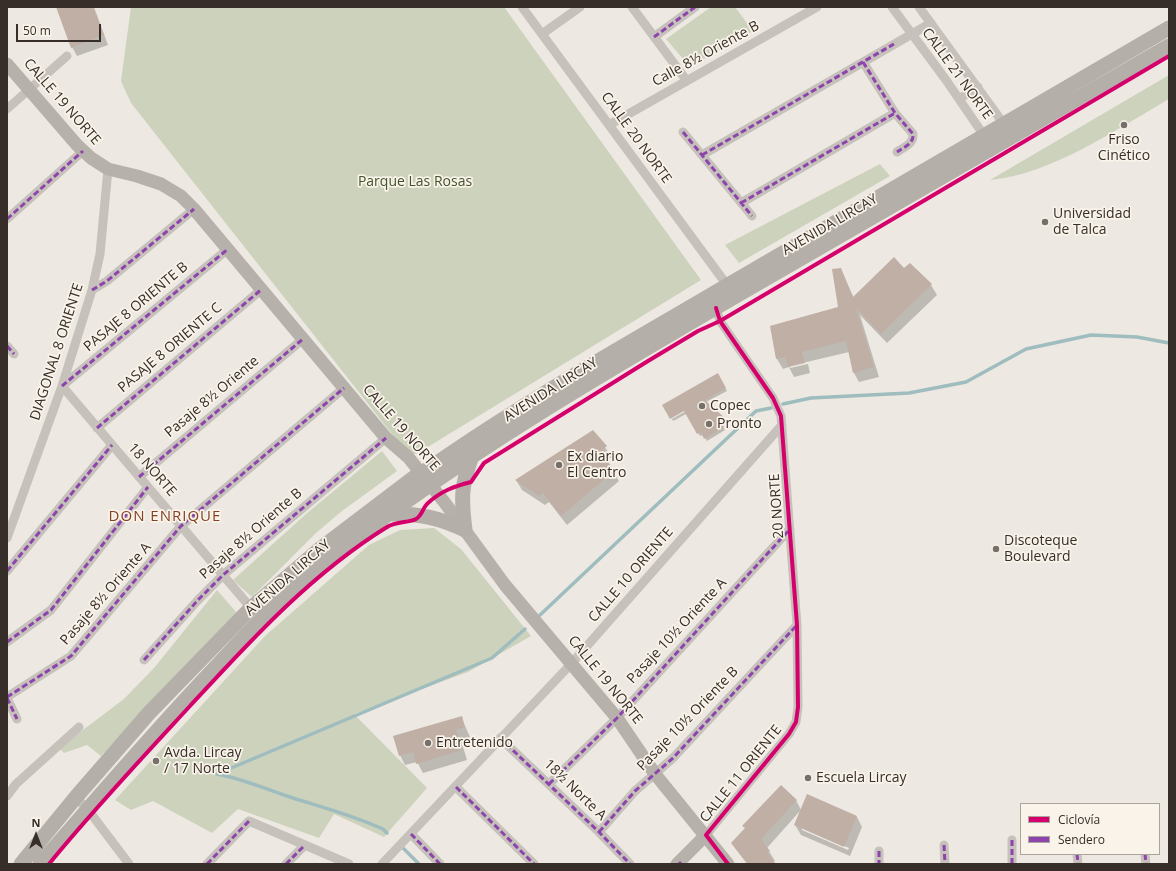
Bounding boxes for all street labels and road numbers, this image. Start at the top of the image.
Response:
street label: Calle 8½ Oriente B [650,18,762,90]
street label: CALLE 21 NORTE [918,25,996,123]
street label: CALLE 19 NORTE [20,55,104,149]
street label: CALLE 20 NORTE [597,89,675,187]
street label: AVENIDA LIRCAY [779,191,881,259]
street label: PASAJE 8 ORIENTE B [81,259,191,355]
street label: DIAGONAL 8 ORIENTE [27,281,87,423]
street label: PASAJE 8 ORIENTE C [115,300,225,396]
street label: Pasaje 8½ Oriente [162,353,262,441]
street label: AVENIDA LIRCAY [501,354,601,426]
street label: CALLE 19 NORTE [359,381,443,475]
street label: 18 NORTE [124,440,180,500]
street label: 20 NORTE [766,473,788,539]
street label: Pasaje 8½ Oriente B [196,485,306,583]
street label: CALLE 10 ORIENTE [585,524,677,626]
street label: AVENIDA LIRCAY [242,536,334,620]
street label: Pasaje 8½ Oriente A [57,539,155,649]
street label: Pasaje 10½ Oriente A [624,575,730,687]
street label: CALLE 19 NORTE [564,632,646,728]
street label: Pasaje 10½ Oriente B [634,663,742,775]
street label: CALLE 11 ORIENTE [697,722,785,826]
street label: 18½ Norte A [540,756,610,824]

